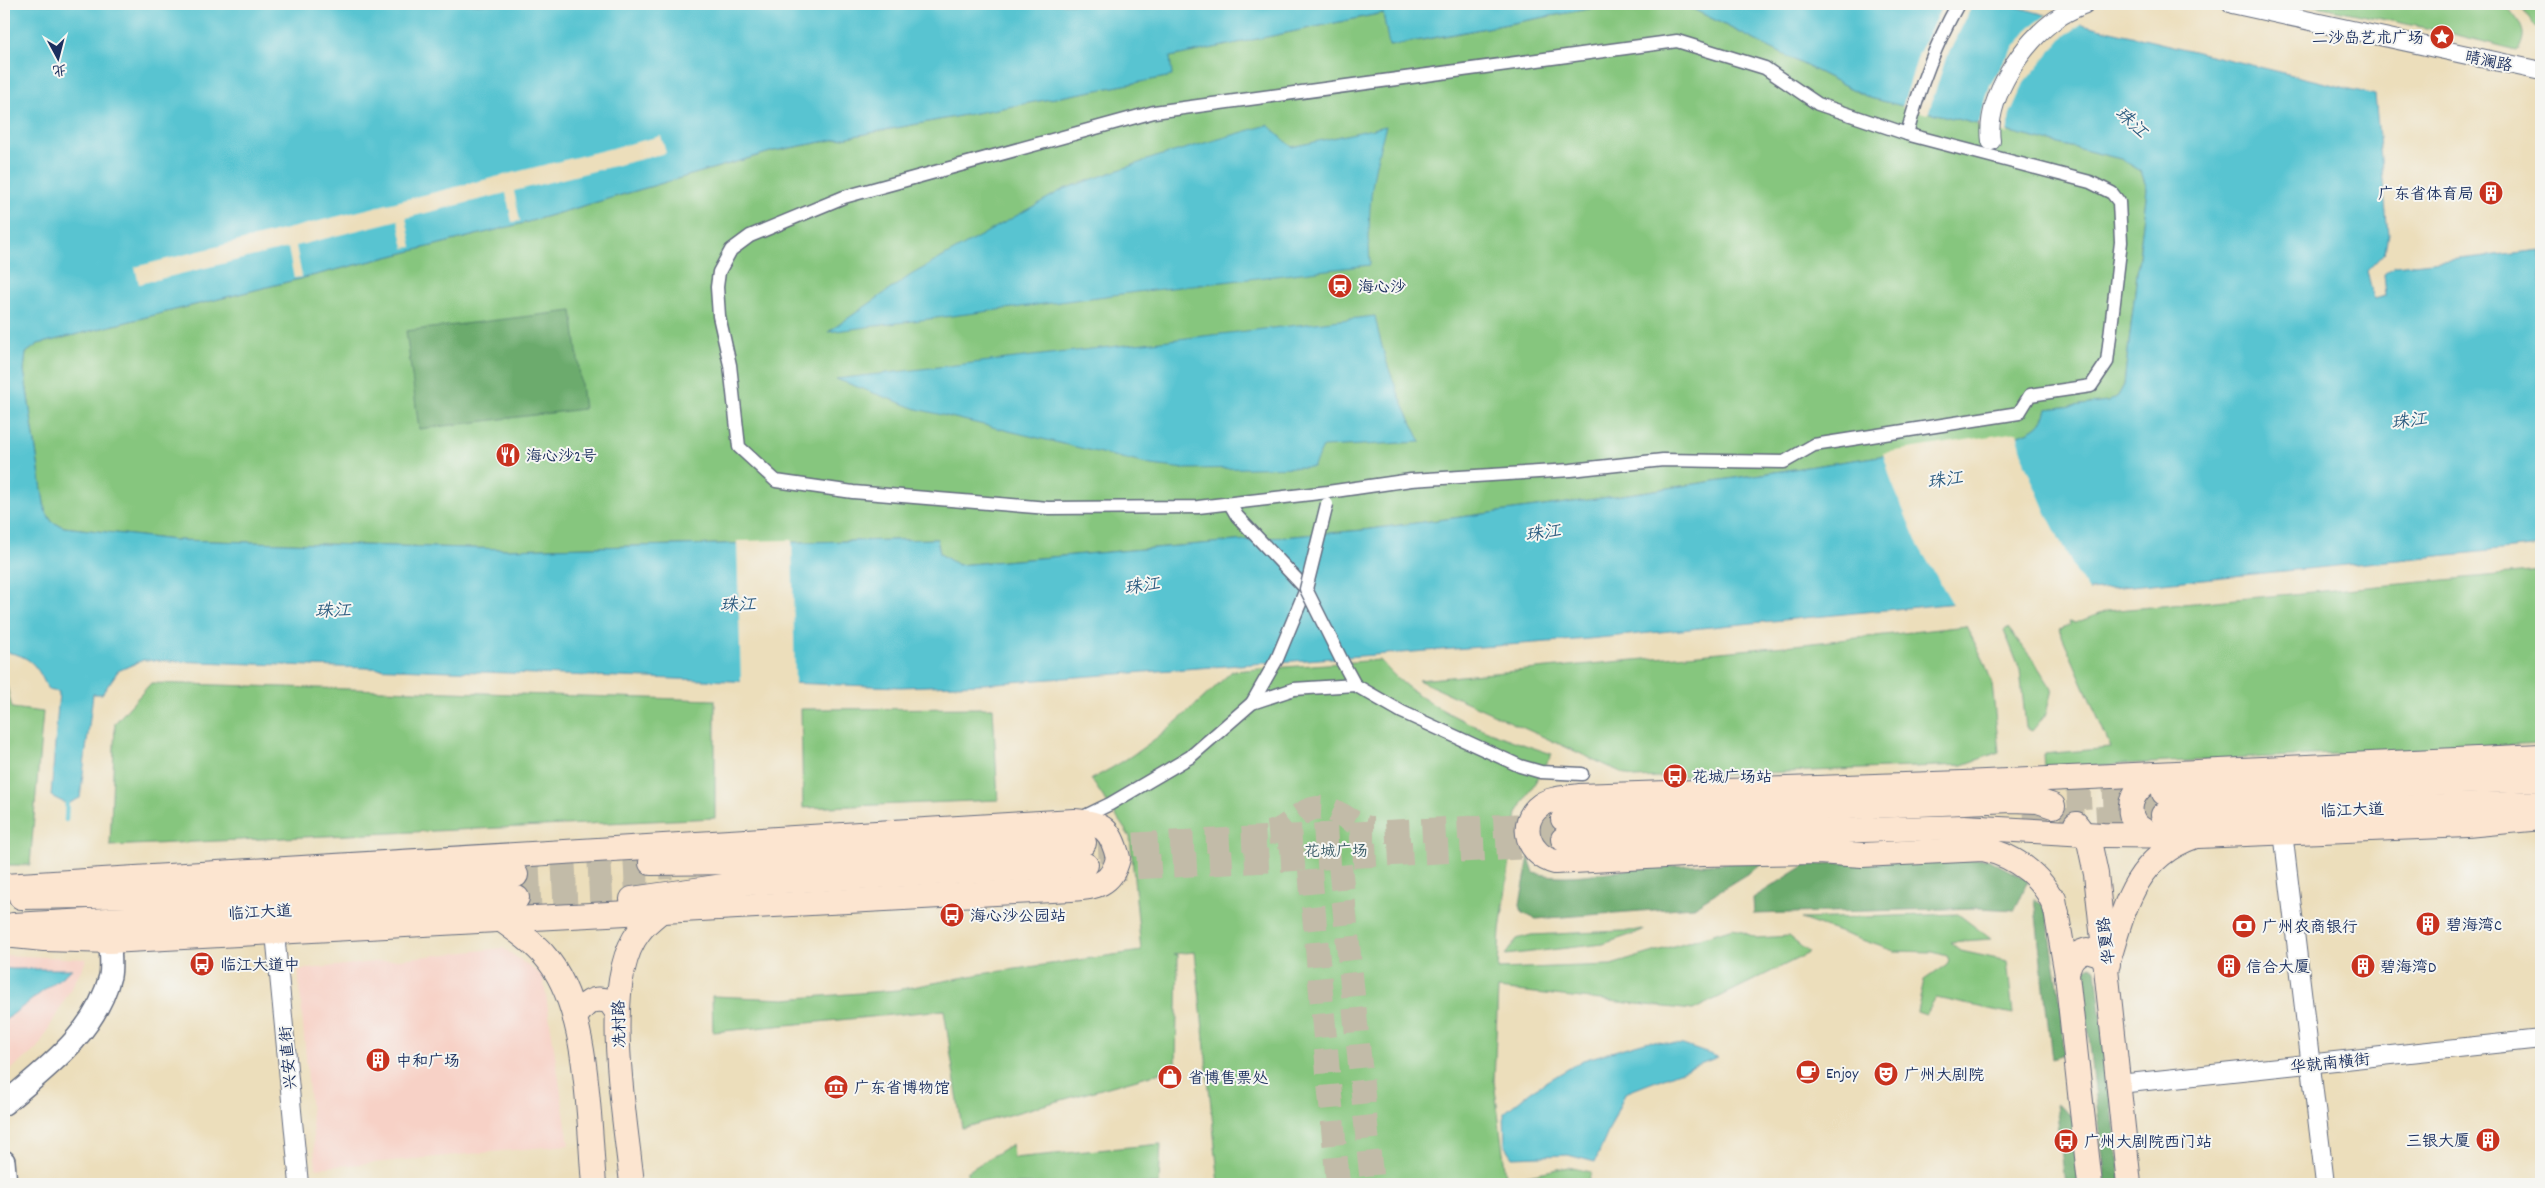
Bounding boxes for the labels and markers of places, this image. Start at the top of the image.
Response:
place icon: 二沙岛艺术广场 [2429,24,2455,50]
place label: 二沙岛艺术广场 [2312,28,2424,51]
building icon: 广东省体育局 [2478,180,2504,206]
place label: 广东省体育局 [2378,184,2474,207]
station icon: 海心沙 [1327,273,1353,299]
place label: 海心沙 [1358,277,1406,300]
restaurant icon: 海心沙2号 [495,442,521,468]
place label: 海心沙2号 [526,446,597,469]
bus stop icon: 花城广场站 [1662,763,1688,789]
place label: 花城广场站 [1692,767,1772,790]
bus stop icon: 海心沙公园站 [939,902,965,928]
place label: 海心沙公园站 [970,906,1066,929]
building icon: 碧海湾C [2415,911,2441,937]
bank icon: 广州农商银行 [2231,913,2257,939]
place label: 碧海湾C [2446,915,2502,938]
place label: 广州农商银行 [2262,917,2358,940]
bus stop icon: 临江大道中 [189,951,215,977]
building icon: 信合大厦 [2216,953,2242,979]
building icon: 碧海湾D [2350,953,2376,979]
place label: 临江大道中 [220,955,300,978]
place label: 信合大厦 [2246,957,2310,980]
place label: 碧海湾D [2380,957,2436,980]
building icon: 中和广场 [365,1047,391,1073]
place label: 中和广场 [396,1051,460,1074]
cafe icon: Enjoy [1795,1059,1821,1085]
theatre icon: 广州大剧院 [1873,1061,1899,1087]
place label: Enjoy [1826,1063,1859,1086]
shop icon: 省博售票处 [1157,1064,1183,1090]
place label: 广州大剧院 [1904,1065,1984,1088]
place label: 省博售票处 [1188,1068,1269,1091]
museum icon: 广东省博物馆 [823,1074,849,1100]
place label: 广东省博物馆 [854,1078,950,1101]
building icon: 三银大厦 [2475,1127,2501,1153]
bus stop icon: 广州大剧院西门站 [2053,1128,2079,1154]
place label: 三银大厦 [2406,1131,2470,1154]
place label: 广州大剧院西门站 [2084,1132,2212,1155]

